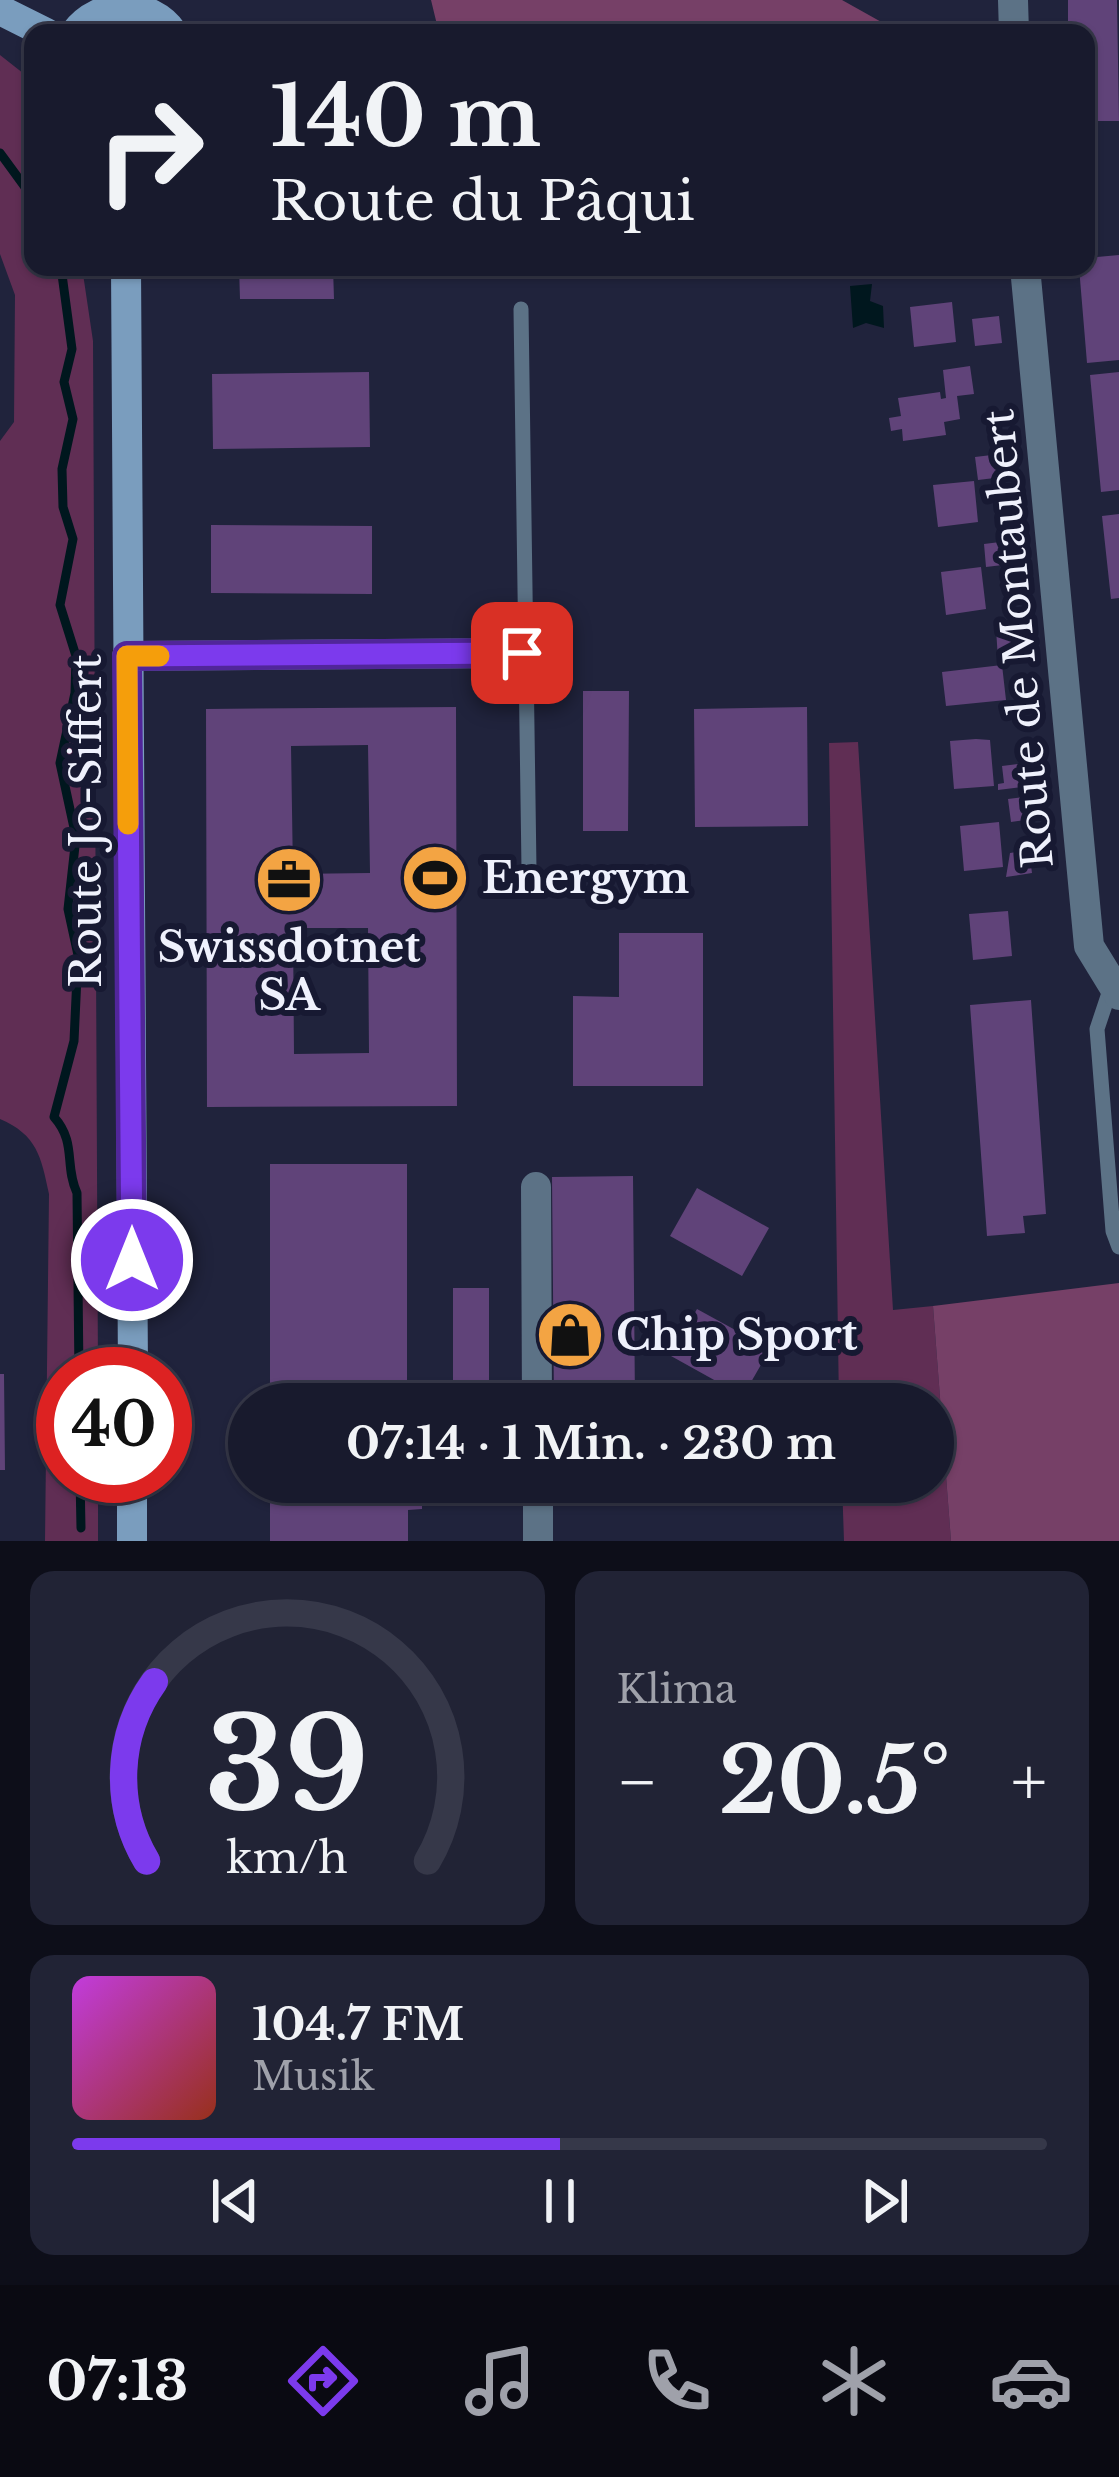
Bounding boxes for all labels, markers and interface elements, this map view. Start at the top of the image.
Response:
text: 140 m [270,65,541,169]
icon: right [72,72,228,228]
text: Route du Pâqui [270,168,695,235]
street label: Route de Montaubert [972,407,1064,871]
pin [471,602,573,704]
icon: arrive [489,620,555,686]
street label: Route Jo-Siffert [60,654,112,988]
sports icon: Energym [400,843,470,913]
office icon: Swissdotnet SA [254,845,324,915]
place label: Energym [482,852,689,904]
place label: Swissdotnet SA [158,921,420,1021]
position arrow [69,1197,195,1323]
shop icon: Chip Sport [535,1300,605,1370]
place label: Chip Sport [616,1309,858,1361]
speed limit sign: 40 [36,1347,192,1503]
text: 07:14 · 1 Min. · 230 m [346,1415,836,1471]
text: Klima [617,1665,736,1714]
text: 39 [205,1689,369,1844]
text: 20.5° [719,1726,950,1837]
text: − [617,1741,658,1823]
text: + [1011,1741,1047,1823]
text: km/h [226,1831,348,1885]
text: 104.7 FM [252,1996,464,2052]
text: Musik [252,2052,375,2101]
icon: previous [202,2168,268,2234]
icon: pause [527,2168,593,2234]
icon: next [852,2168,918,2234]
icon: directions [281,2339,365,2423]
icon: music [458,2339,542,2423]
icon: phone [635,2339,719,2423]
icon: climate [812,2339,896,2423]
icon: car [989,2339,1073,2423]
text: 07:13 [46,2348,188,2415]

